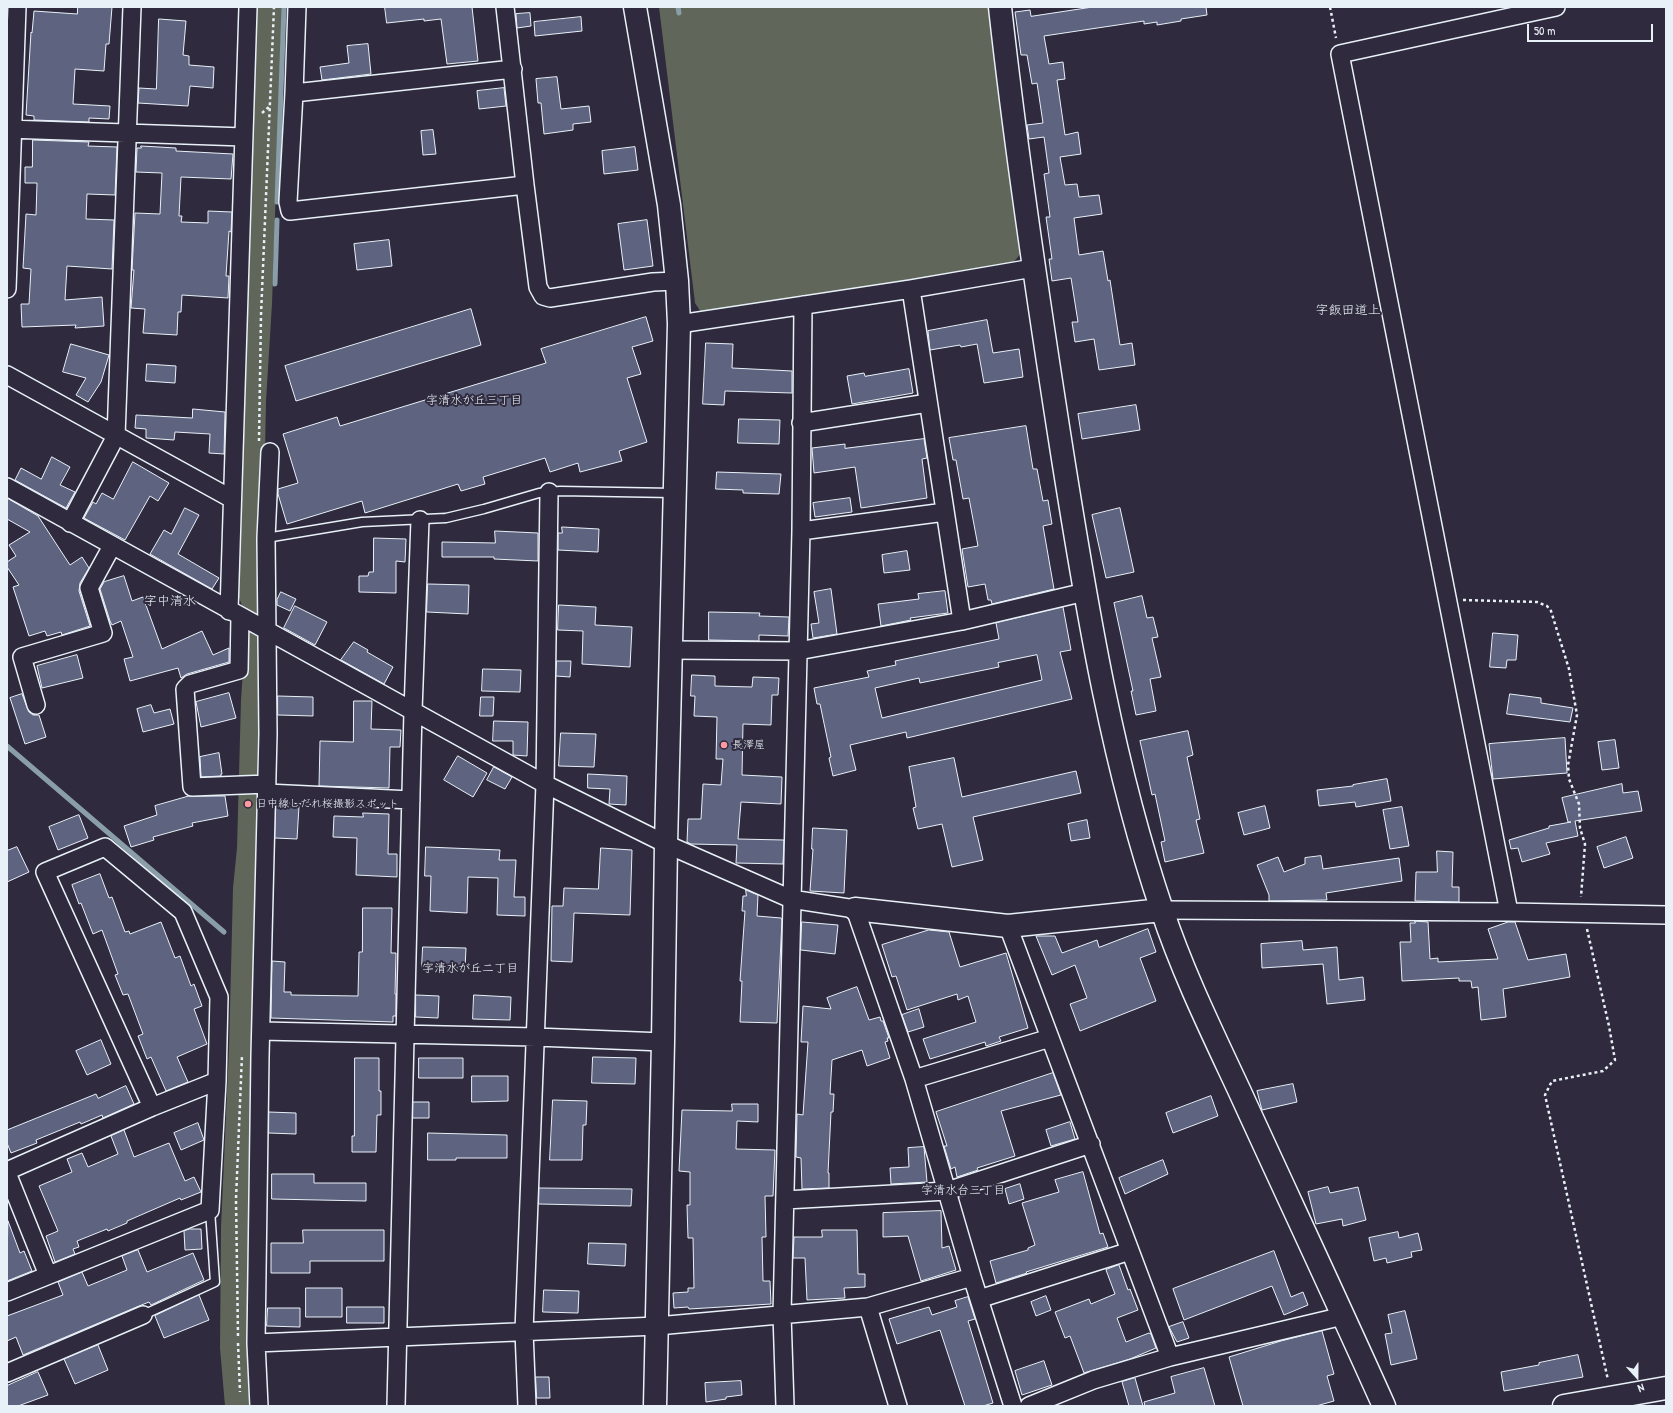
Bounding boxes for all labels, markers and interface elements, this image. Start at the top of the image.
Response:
scale bar [1529,16,1655,42]
text: 50 m [1534,22,1555,39]
district label: 字飯田道上 [1316,303,1380,319]
district label: 字清水が丘三丁目 [426,394,522,408]
district label: 字中清水 [144,594,196,610]
place label: 長澤屋 [732,738,765,752]
marker: 長澤屋 [719,740,729,750]
place label: 日中線しだれ桜撮影スポット [256,797,399,811]
marker: 日中線しだれ桜撮影スポット [243,799,253,809]
district label: 字清水が丘二丁目 [422,962,518,976]
district label: 字清水台三丁目 [921,1184,1005,1198]
north arrow [1617,1357,1657,1397]
text: N [1636,1381,1647,1396]

